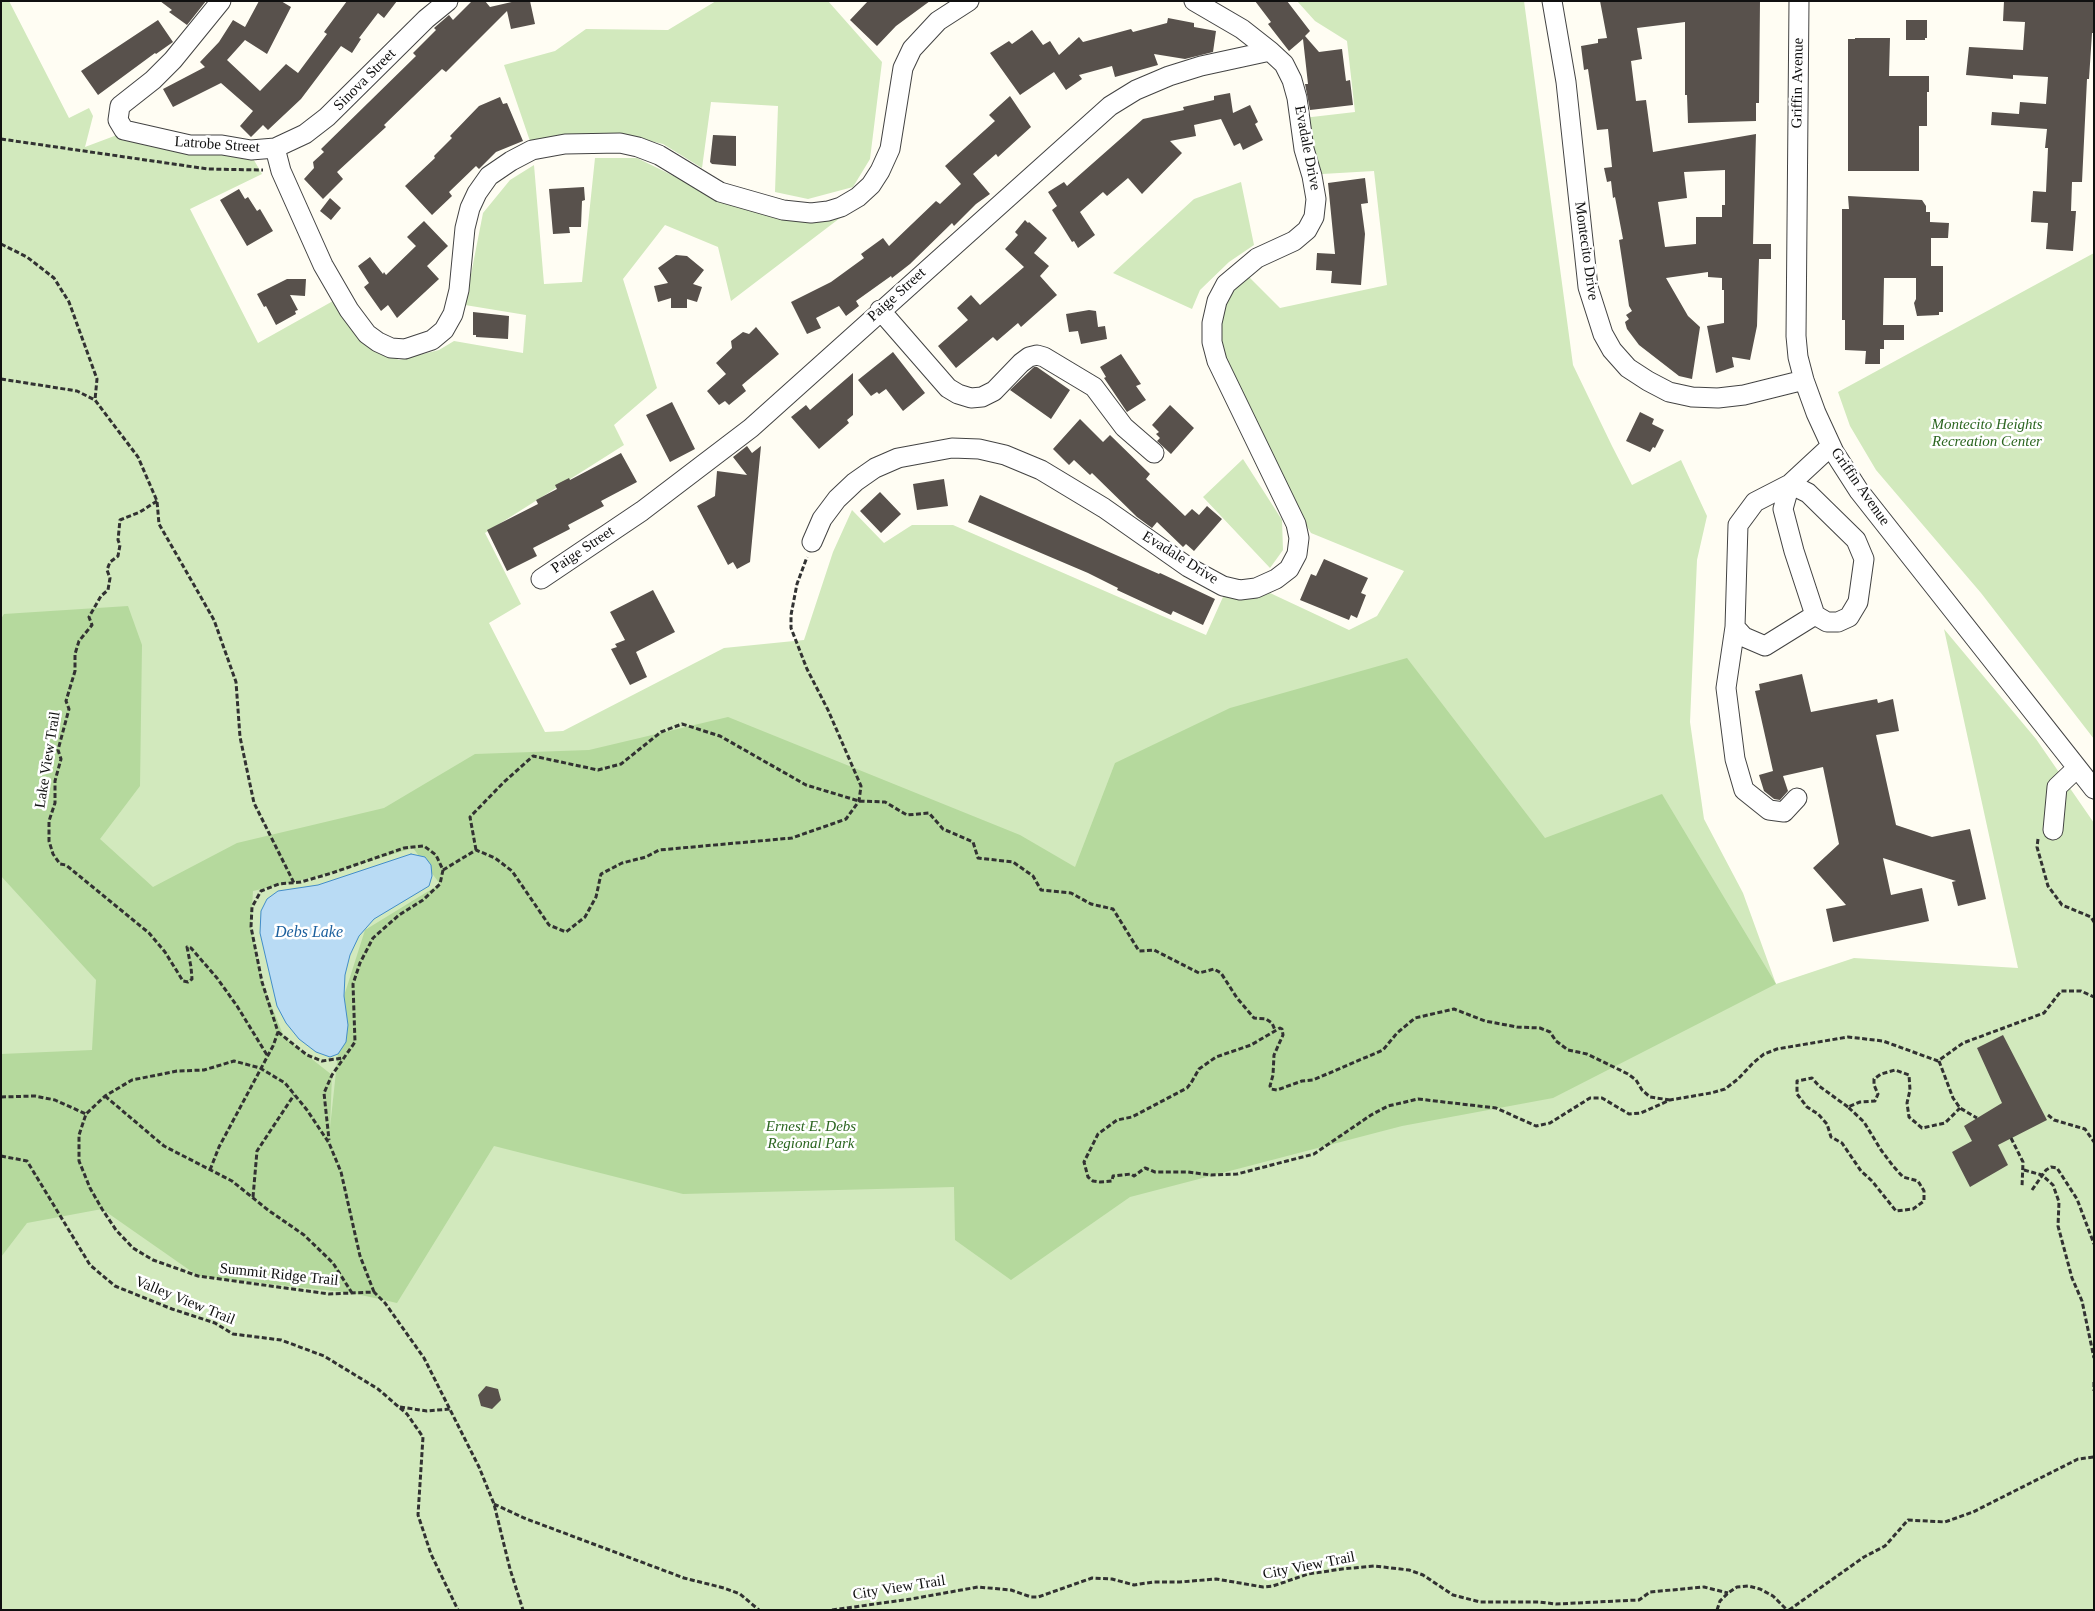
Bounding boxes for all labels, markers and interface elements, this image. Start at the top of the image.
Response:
street label: Griffin Avenue [1788,38,1808,128]
street label: Sinova Street [330,45,400,115]
street label: Evadale Drive [1290,104,1324,192]
street label: Latrobe Street [174,133,260,157]
street label: Montecito Drive [1570,200,1602,302]
street label: Paige Street [864,264,930,326]
park label: Montecito Heights Recreation Center [1931,416,2043,451]
street label: Griffin Avenue [1827,445,1893,529]
street label: Paige Street [548,522,618,578]
street label: Evadale Drive [1139,528,1221,588]
street label: Lake View Trail [31,710,65,810]
water label: Debs Lake [275,923,343,943]
park label: Ernest E. Debs Regional Park [766,1118,856,1153]
street label: Summit Ridge Trail [219,1260,339,1290]
street label: Valley View Trail [132,1273,238,1329]
street label: City View Trail [1261,1548,1357,1584]
street label: City View Trail [851,1572,947,1604]

